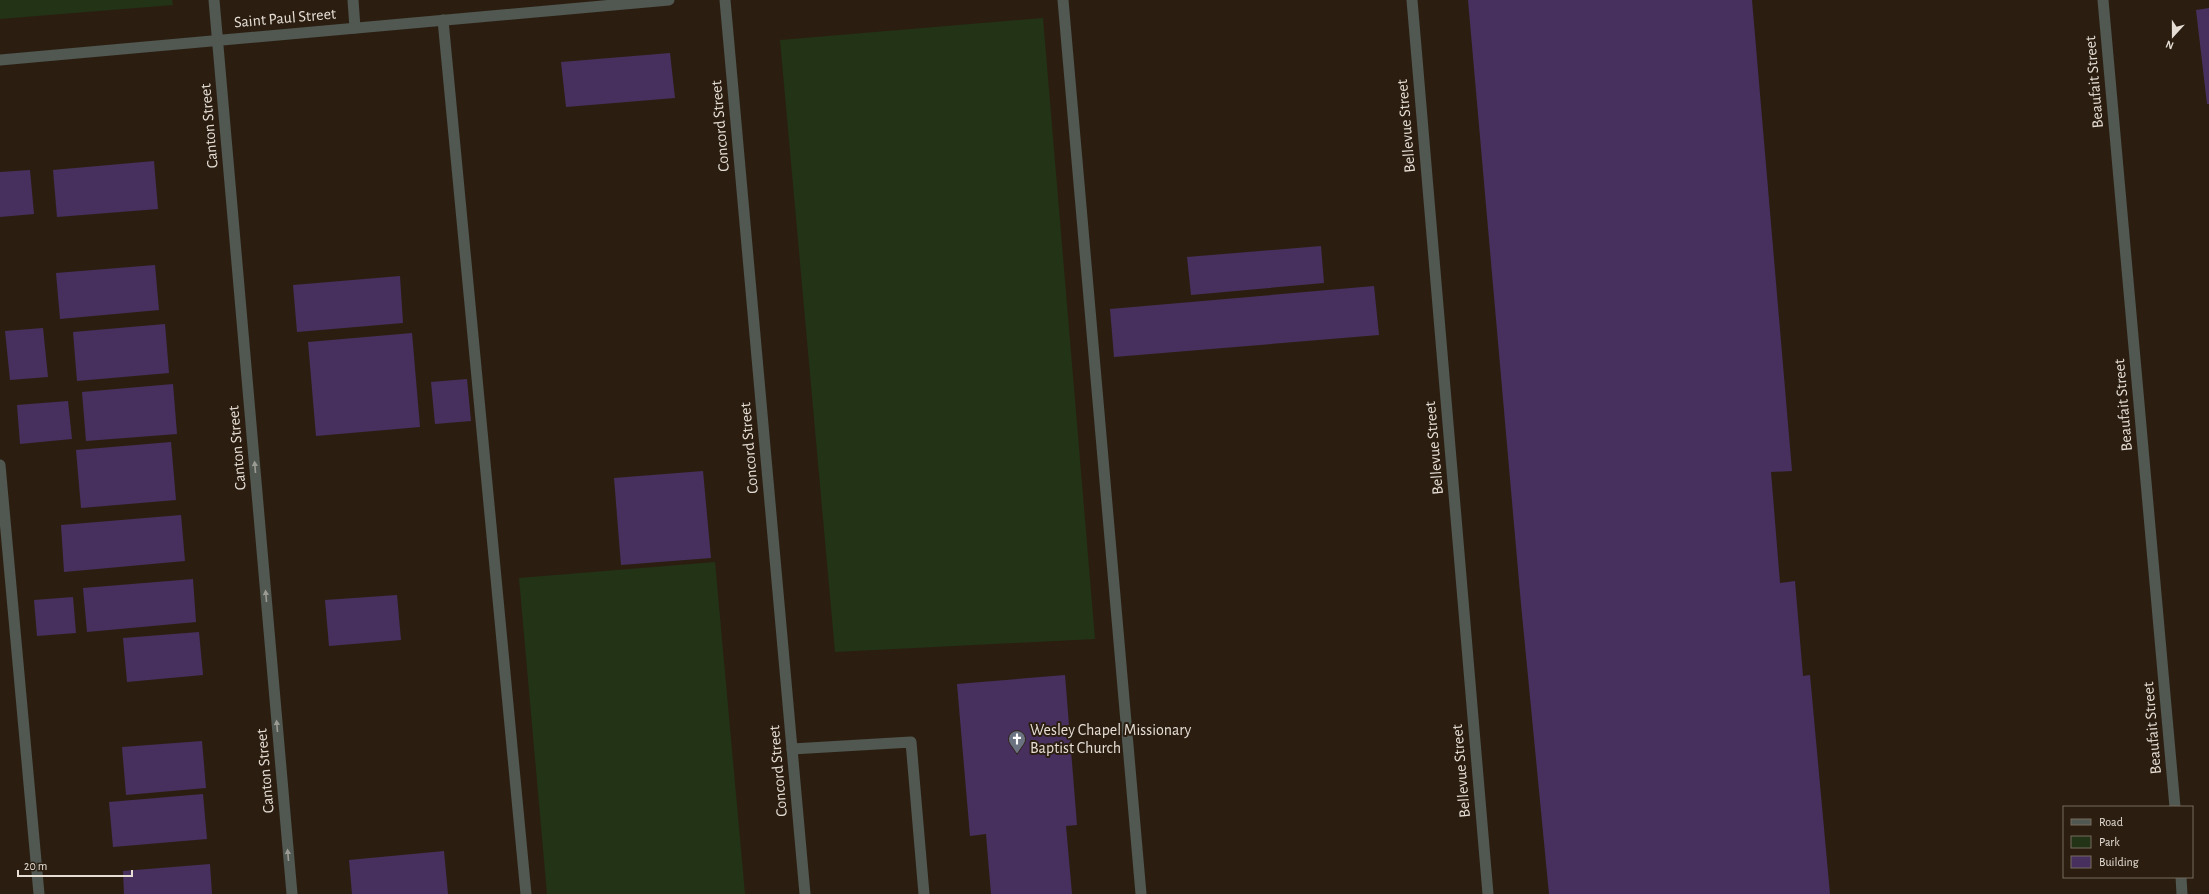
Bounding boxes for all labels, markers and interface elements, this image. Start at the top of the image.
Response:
street label: Saint Paul Street [233,6,337,30]
north arrow [2153,16,2193,56]
street label: Beaufait Street [2082,35,2106,129]
text: N [2164,38,2175,51]
street label: Bellevue Street [1394,79,1418,173]
street label: Concord Street [708,80,732,172]
street label: Canton Street [197,83,221,169]
street label: Beaufait Street [2111,358,2135,452]
street label: Bellevue Street [1422,401,1446,495]
street label: Concord Street [737,402,761,494]
street label: Canton Street [225,405,249,491]
one-way arrow [251,461,258,473]
one-way arrow [262,590,269,602]
street label: Beaufait Street [2140,681,2164,775]
one-way arrow [274,720,280,732]
place label: Wesley Chapel Missionary Baptist Church [1030,722,1192,756]
street label: Bellevue Street [1449,724,1473,818]
street label: Concord Street [766,725,790,817]
street label: Canton Street [253,728,277,814]
church icon: Wesley Chapel Missionary Baptist Church [1007,729,1027,754]
legend [2063,806,2193,878]
text: Road [2099,816,2123,828]
text: Park [2099,836,2120,848]
one-way arrow [285,849,292,861]
scale bar [18,852,132,878]
text: Building [2099,856,2139,868]
text: 20 m [24,860,47,872]

